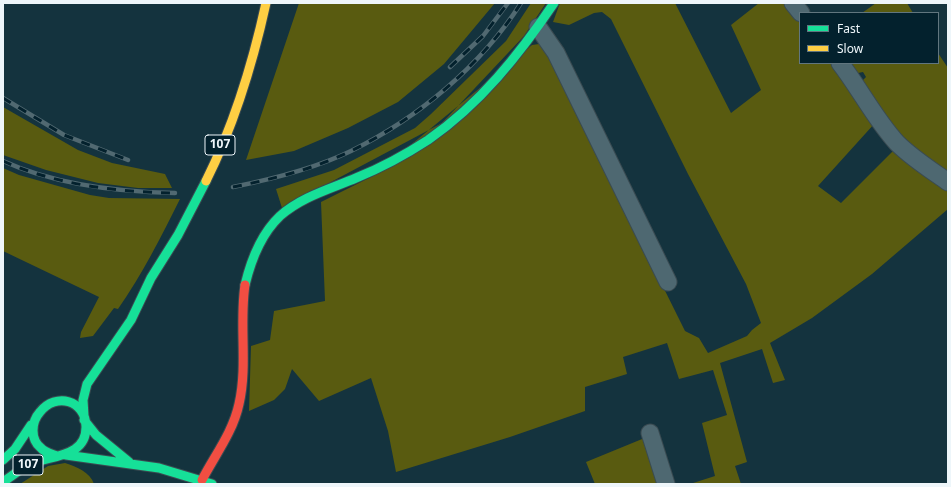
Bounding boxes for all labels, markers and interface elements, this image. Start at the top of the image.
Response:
legend [799,12,939,64]
text: Fast [837,20,860,37]
text: Slow [837,40,863,57]
road number: 107 [205,135,235,155]
road number: 107 [13,455,43,475]

